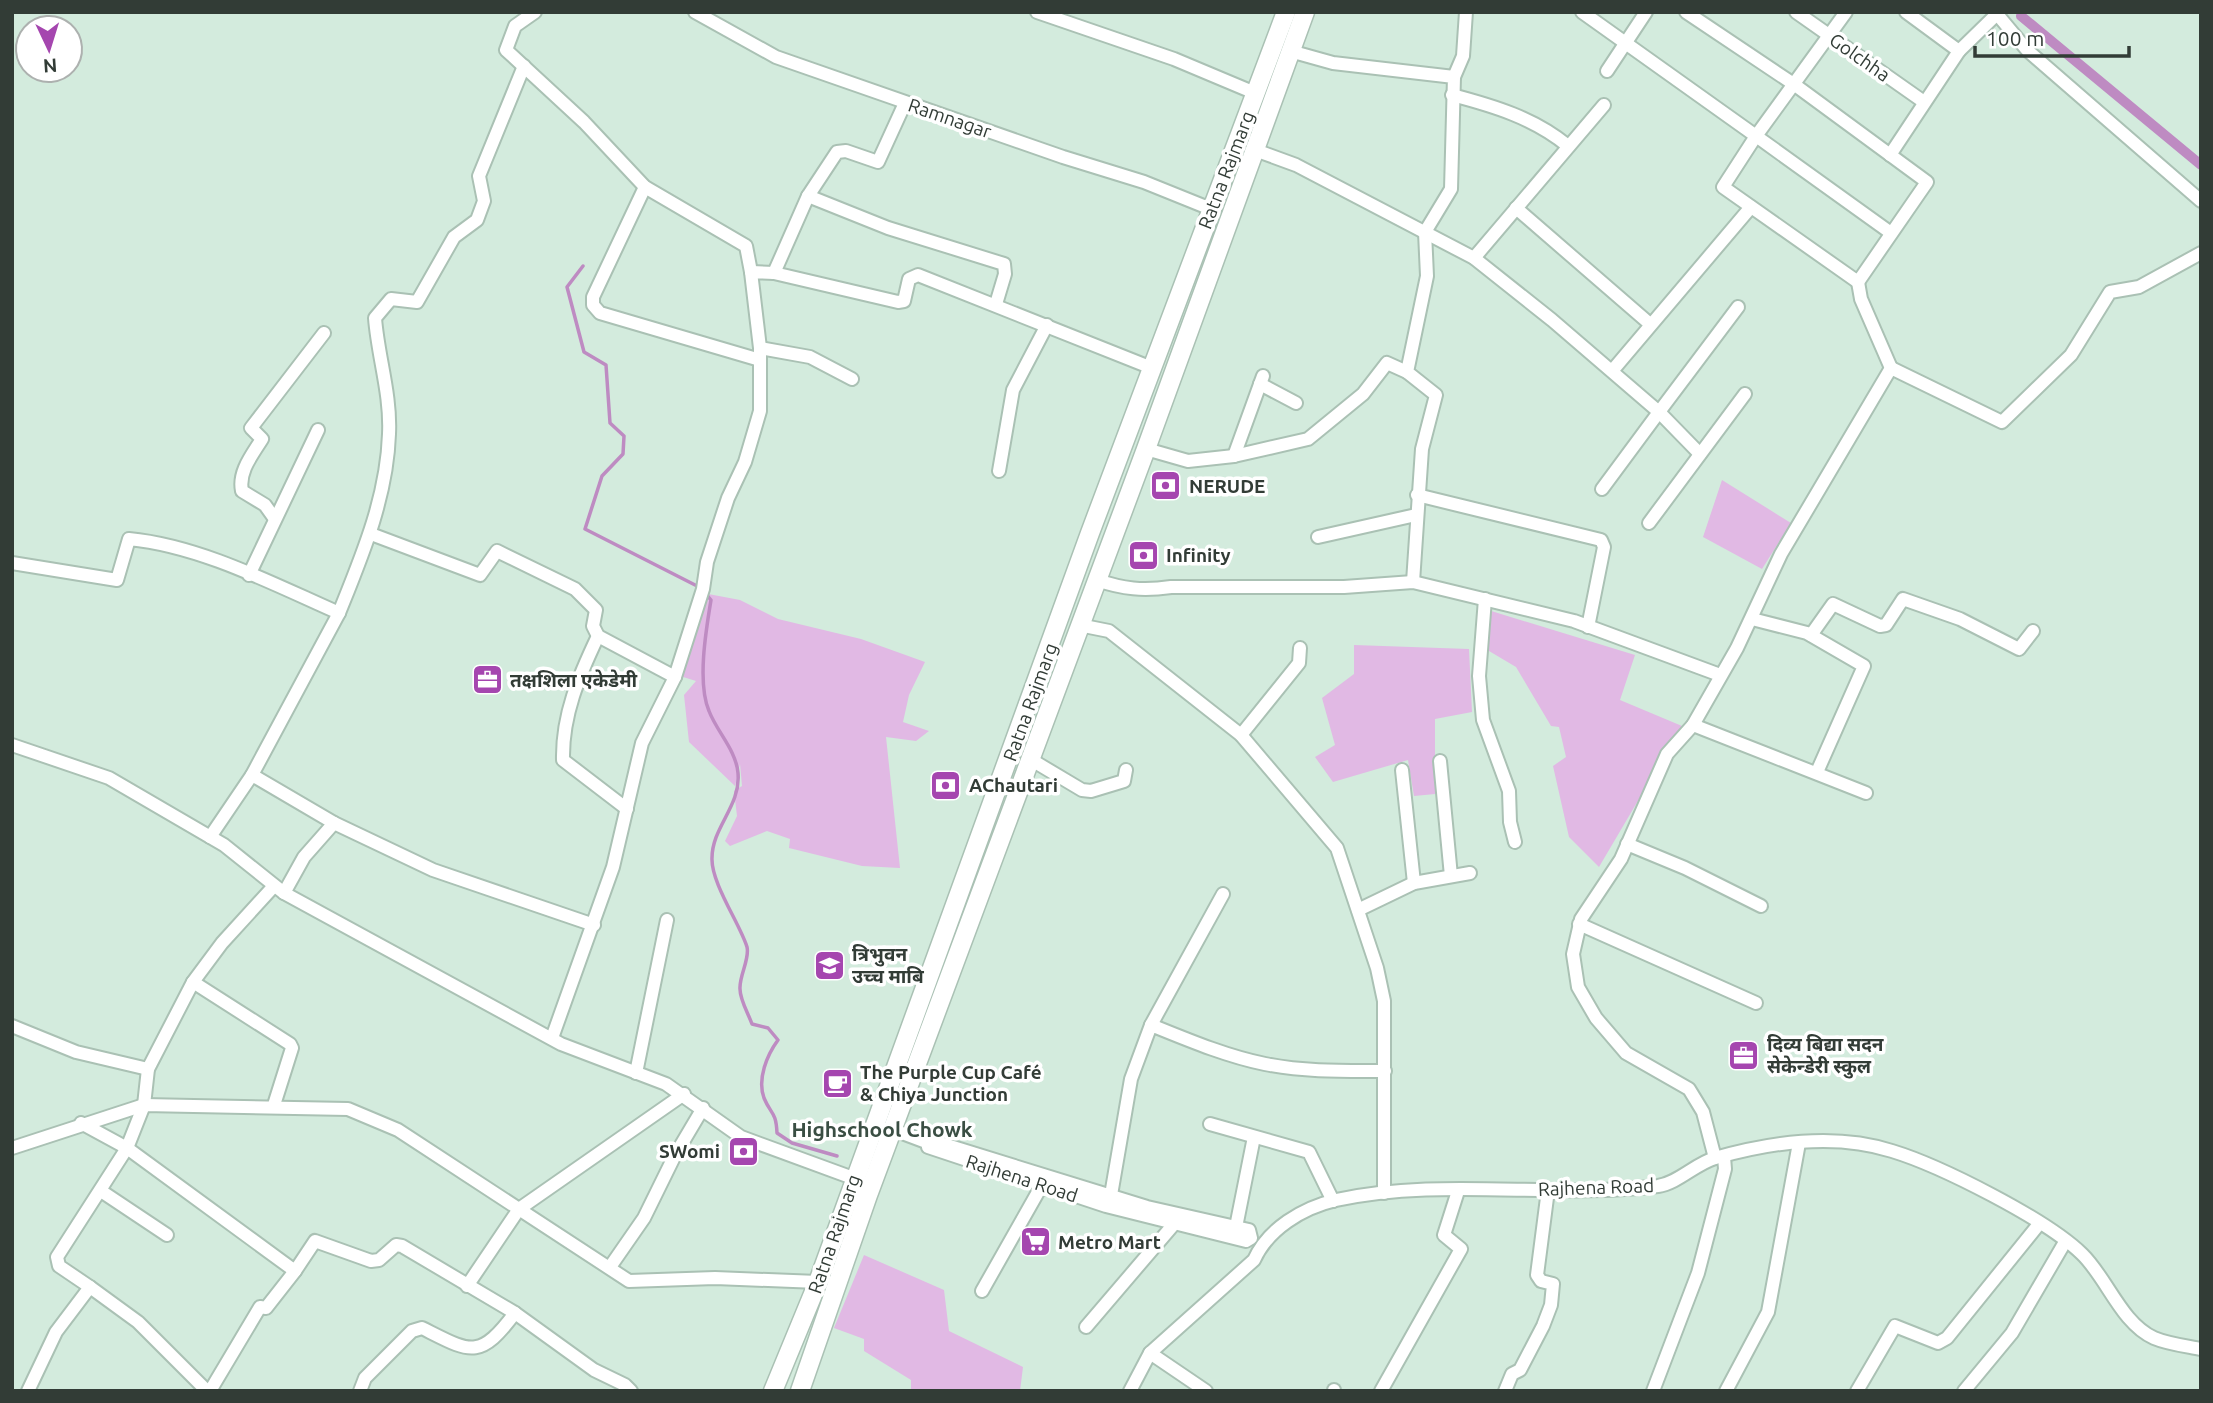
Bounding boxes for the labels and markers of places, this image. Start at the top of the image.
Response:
bank icon: NERUDE [1149,469,1183,503]
place label: NERUDE [1189,475,1265,497]
bank icon: Infinity [1126,538,1160,572]
place label: Infinity [1166,544,1231,566]
office icon: तक्षशिला एकेडेमी [470,663,504,697]
place label: तक्षशिला एकेडेमी [510,669,638,691]
bank icon: AChautari [929,768,963,802]
place label: AChautari [969,774,1058,796]
place label: त्रिभुवन उच्च माबि [852,943,925,987]
school or university icon: त्रिभुवन उच्च माबि [812,948,846,982]
place label: दिव्य बिद्या सदन सेकेन्डेरी स्कुल [1767,1033,1884,1079]
office icon: दिव्य बिद्या सदन सेकेन्डेरी स्कुल [1727,1038,1761,1072]
place label: The Purple Cup Café & Chiya Junction [860,1061,1042,1105]
cafe icon: The Purple Cup Café & Chiya Junction [820,1066,854,1100]
bank icon: SWomi [726,1134,760,1168]
place label: SWomi [659,1140,720,1162]
supermarket icon: Metro Mart [1018,1225,1052,1259]
place label: Metro Mart [1058,1231,1161,1253]

